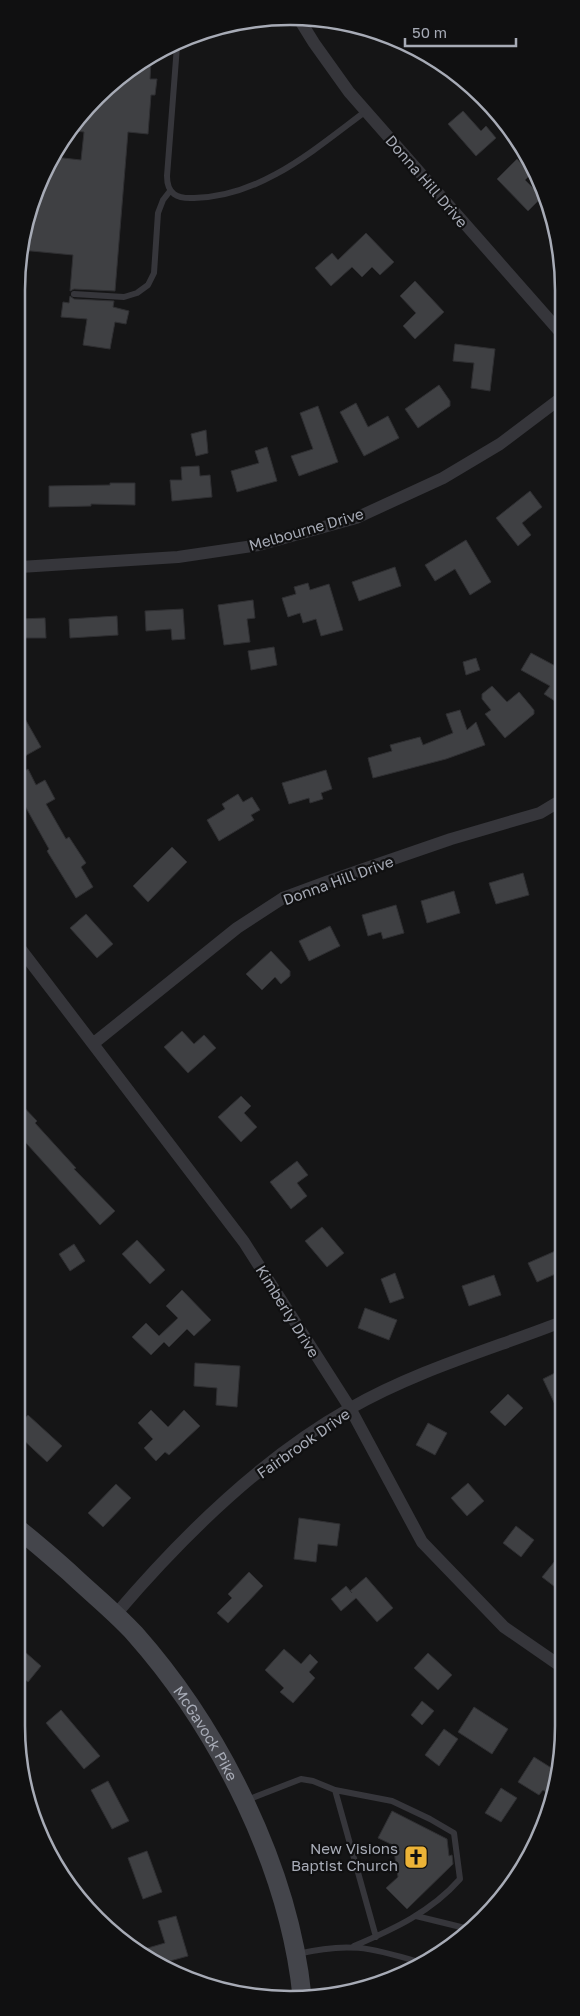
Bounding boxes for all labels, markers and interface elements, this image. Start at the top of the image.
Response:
scale bar [405,15,516,47]
text: 50 m [412,23,447,41]
street label: Donna Hill Drive [382,131,472,231]
street label: Melbourne Drive [247,504,366,554]
street label: Donna Hill Drive [280,852,396,908]
street label: Kimberly Drive [252,1262,324,1361]
street label: Fairbrook Drive [253,1404,353,1482]
street label: McGavock Pike [170,1682,242,1784]
place label: New Visions Baptist Church [291,1839,398,1874]
church icon: New Visions Baptist Church [403,1844,429,1870]

